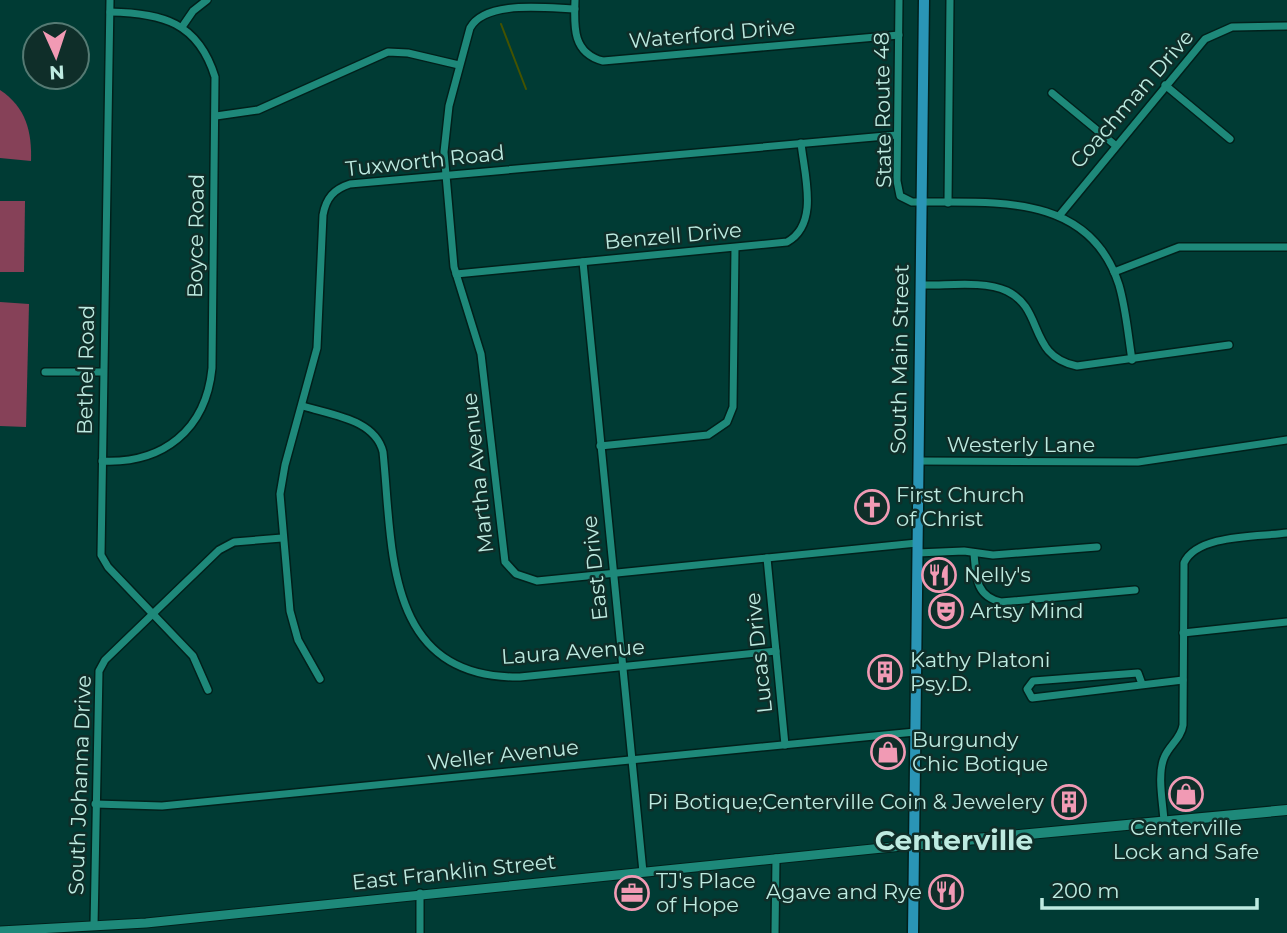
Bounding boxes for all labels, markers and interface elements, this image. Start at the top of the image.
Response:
street label: Waterford Drive [628,14,796,53]
north arrow [21,21,91,91]
street label: Coachman Drive [1065,24,1199,173]
street label: State Route 48 [869,32,896,188]
text: N [49,61,65,84]
street label: Tuxworth Road [344,140,506,181]
street label: Boyce Road [182,174,209,298]
street label: Benzell Drive [603,217,743,254]
street label: South Main Street [885,264,914,454]
street label: Bethel Road [72,305,99,435]
street label: Martha Avenue [457,392,498,554]
street label: Westerly Lane [947,432,1095,457]
place label: First Church of Christ [896,482,1025,531]
church icon: First Church of Christ [853,488,891,526]
street label: East Drive [577,514,612,622]
restaurant icon: Nelly's [920,556,958,594]
place label: Nelly's [964,562,1031,587]
street label: Lucas Drive [740,591,777,715]
theatre icon: Artsy Mind [927,592,965,630]
place label: Artsy Mind [970,598,1084,623]
street label: Laura Avenue [500,634,645,669]
place label: Kathy Platoni Psy.D. [910,647,1051,696]
building icon: Kathy Platoni Psy.D. [866,653,904,691]
street label: South Johanna Drive [63,675,96,895]
place label: Burgundy Chic Botique [912,727,1048,776]
shop icon: Burgundy Chic Botique [869,733,907,771]
street label: Weller Avenue [426,734,580,775]
shop icon: Centerville Lock and Safe [1167,775,1205,813]
building icon: Pi Botique;Centerville Coin & Jewelery [1050,783,1088,821]
place label: Pi Botique;Centerville Coin & Jewelery [647,789,1045,814]
place label: Centerville Lock and Safe [1113,815,1259,864]
district label: Centerville [875,823,1033,857]
street label: East Franklin Street [351,848,557,895]
scale bar [1042,866,1257,910]
place label: TJ's Place of Hope [656,868,756,917]
restaurant icon: Agave and Rye [927,873,965,911]
office icon: TJ's Place of Hope [613,874,651,912]
text: 200 m [1052,878,1119,903]
place label: Agave and Rye [766,879,922,904]

